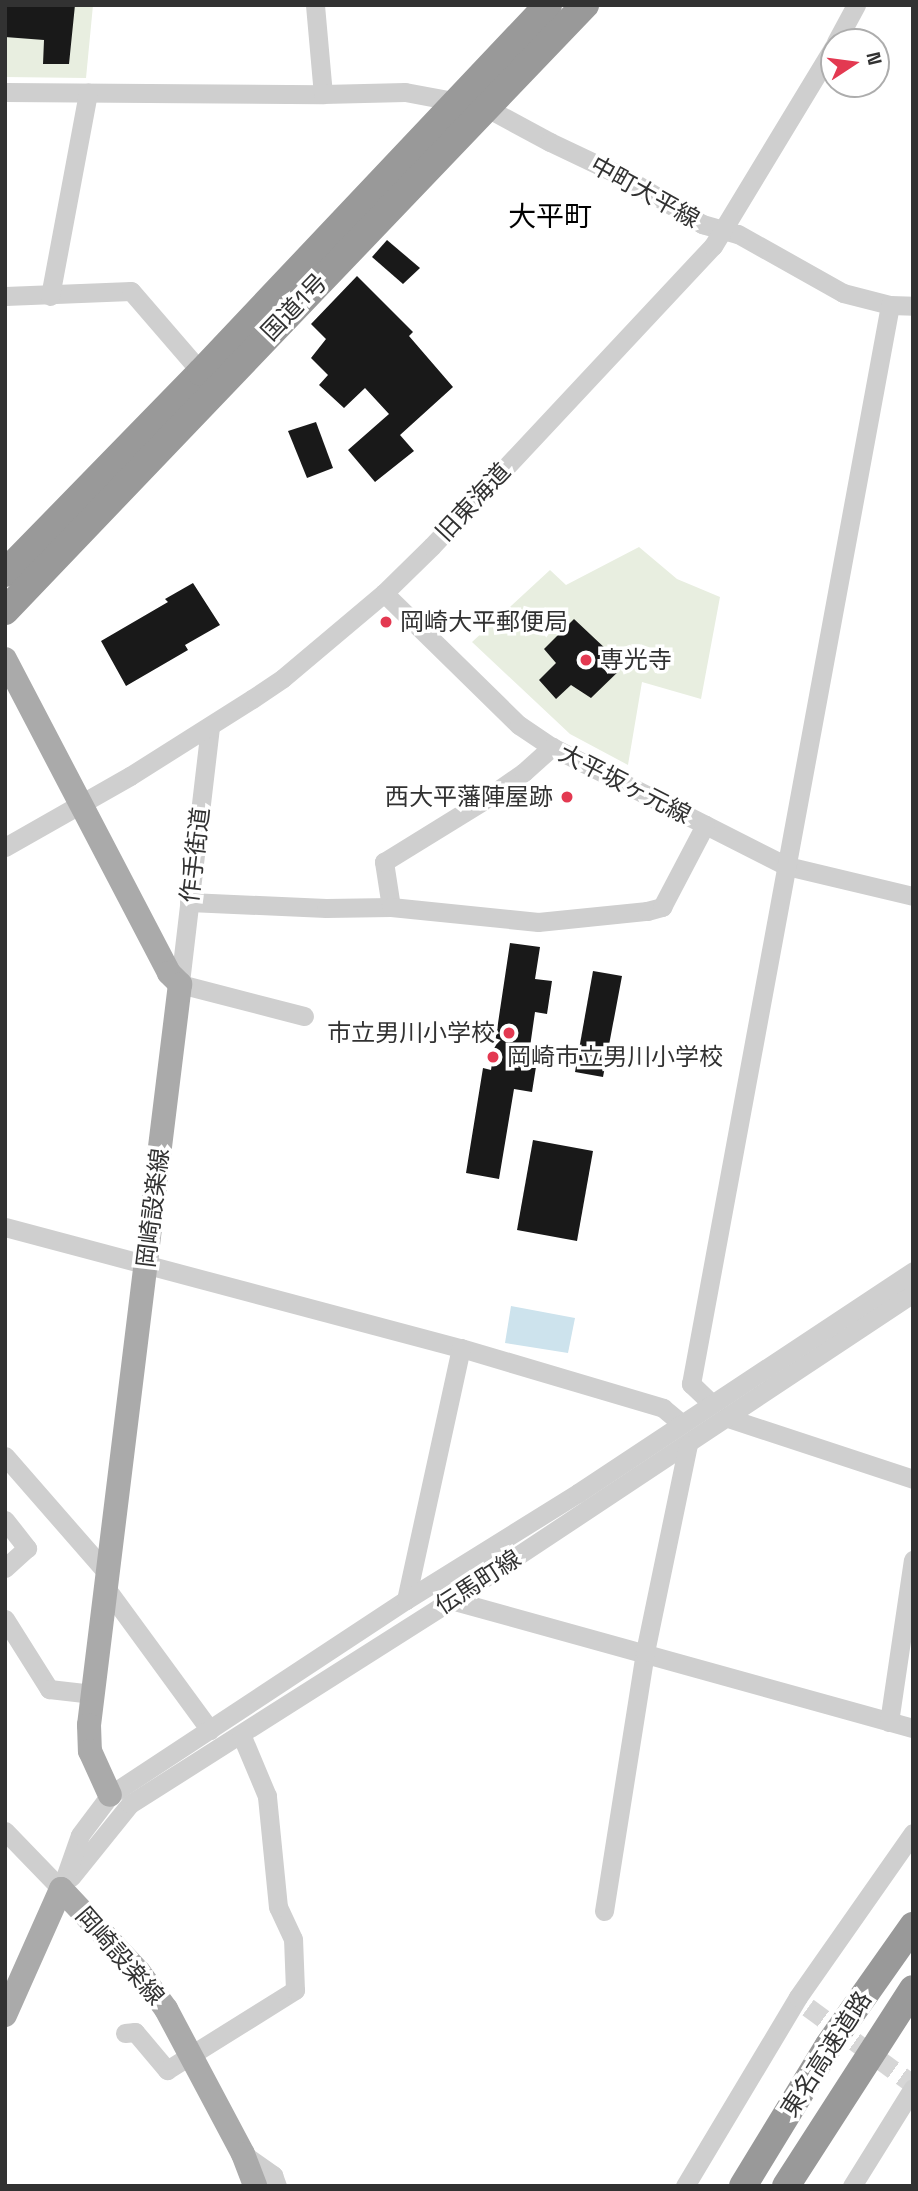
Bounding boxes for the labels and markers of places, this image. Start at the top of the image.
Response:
place label: 岡崎大平郵便局 [400,608,568,636]
marker: 岡崎大平郵便局 [378,614,394,630]
place label: 専光寺 [600,646,672,674]
marker: 専光寺 [578,652,594,668]
place label: 西大平藩陣屋跡 [385,783,553,811]
marker: 西大平藩陣屋跡 [559,789,575,805]
place label: 市立男川小学校 [327,1019,495,1047]
marker: 市立男川小学校 [501,1025,517,1041]
place label: 岡崎市立男川小学校 [507,1043,723,1071]
marker: 岡崎市立男川小学校 [485,1049,501,1065]

